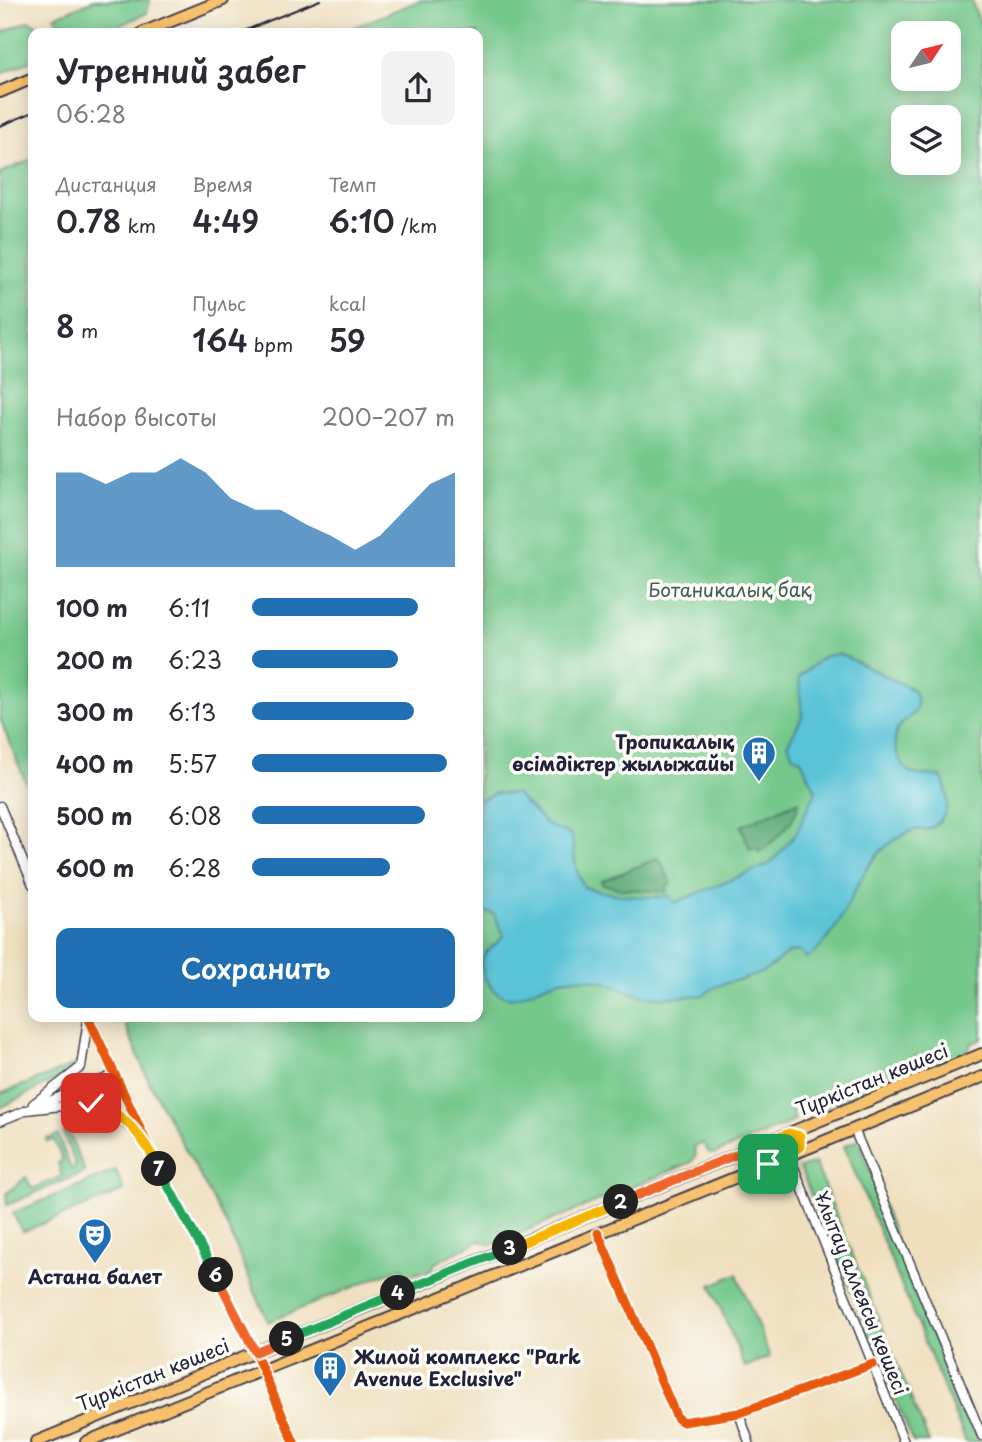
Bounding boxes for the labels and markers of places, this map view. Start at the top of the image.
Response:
place label: Тропикалық өсімдіктер жылыжайы [512,727,735,777]
building icon: Тропикалық өсімдіктер жылыжайы [740,734,778,783]
pin [61,1073,121,1133]
pin [738,1134,798,1194]
pin: 7 [142,1152,176,1186]
pin: 2 [604,1184,638,1220]
theatre icon: Астана балет [76,1216,114,1265]
pin: 3 [492,1230,528,1266]
pin: 6 [198,1258,234,1292]
place label: Астана балет [28,1262,163,1290]
pin: 4 [380,1276,416,1310]
pin: 5 [270,1322,304,1356]
place label: Жилой комплекс "Park Avenue Exclusive" [353,1342,581,1392]
building icon: Жилой комплекс "Park Avenue Exclusive" [311,1349,349,1398]

